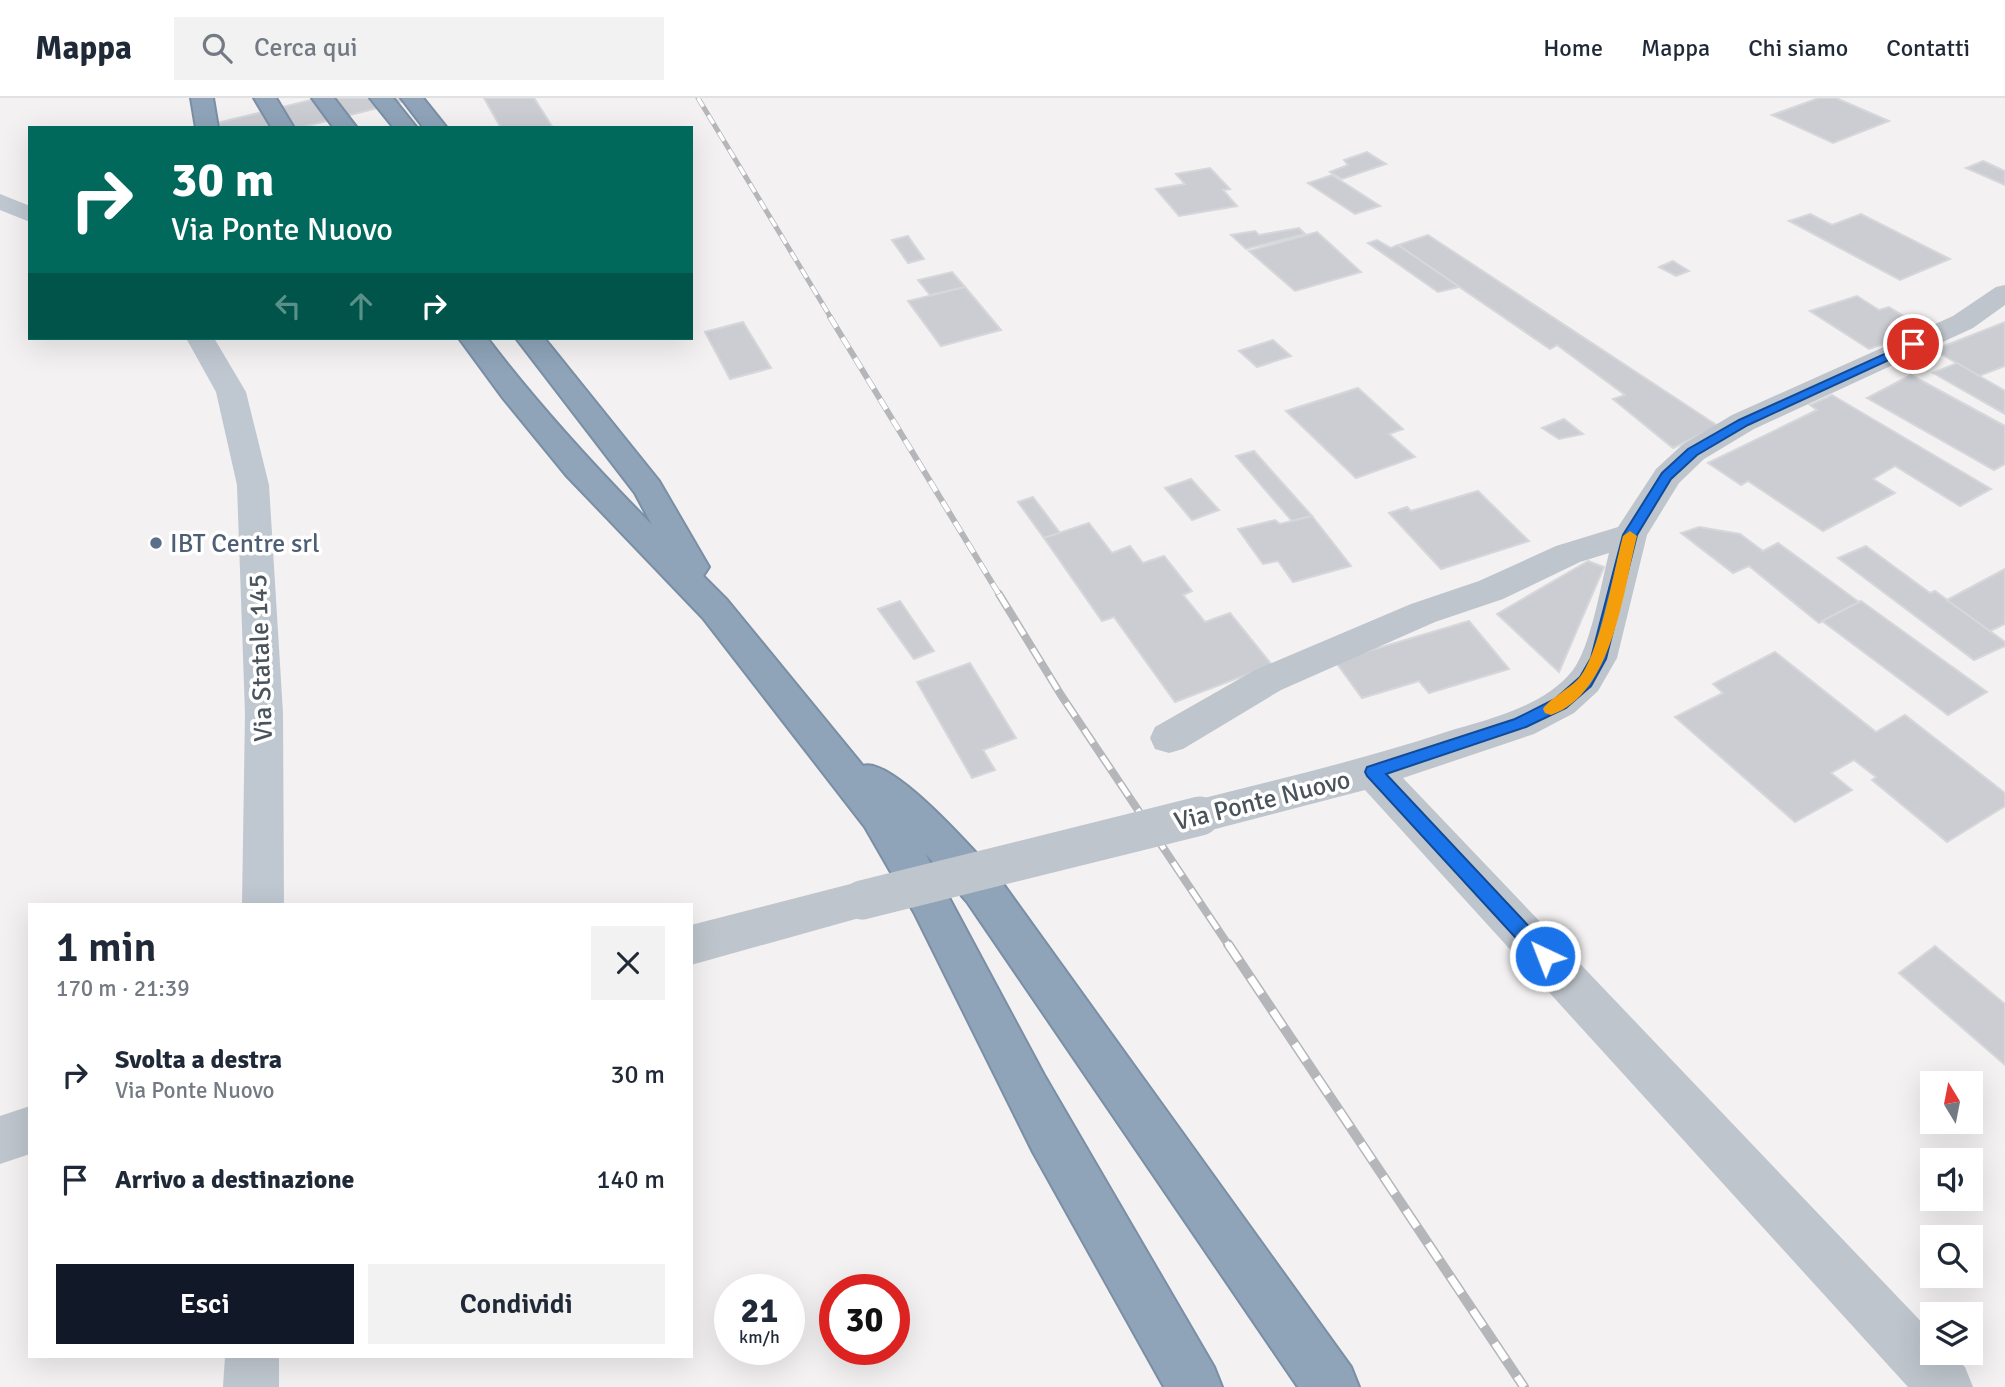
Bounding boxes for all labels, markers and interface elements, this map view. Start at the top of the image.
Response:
search box [174,17,664,80]
text: Mappa [35,28,132,69]
icon: search [198,29,236,67]
text: Cerca qui [254,32,358,64]
text: Home [1543,33,1603,63]
text: Mappa [1641,33,1710,63]
text: Chi siamo [1748,33,1848,63]
text: Contatti [1886,33,1970,63]
text: 30 m [171,150,274,210]
icon: right [56,154,147,245]
text: Via Ponte Nuovo [171,210,393,249]
icon: left [269,287,307,325]
icon: ahead [342,287,380,325]
icon: right [415,287,453,325]
pin [1883,314,1943,374]
icon: arrive [1894,325,1932,363]
place label: IBT Centre srl [170,528,320,560]
marker: IBT Centre srl [148,535,164,551]
street label: Via Statale 145 [242,574,280,742]
street label: Via Ponte Nuovo [1171,764,1354,838]
position arrow [1508,919,1582,993]
text: 1 min [56,922,157,973]
button: close [591,926,665,1000]
text: 170 m · 21:39 [56,974,190,1003]
text: Svolta a destra [115,1044,282,1076]
icon: right [56,1056,94,1094]
text: 30 m [610,1059,665,1091]
north arrow [1920,1071,1983,1134]
map controls [1920,1071,1983,1365]
text: Via Ponte Nuovo [115,1076,275,1105]
button: sound [1920,1148,1983,1211]
icon: arrive [56,1161,94,1199]
text: Arrivo a destinazione [115,1164,355,1196]
text: 140 m [596,1164,665,1196]
button: search [1920,1225,1983,1288]
button: Esci [56,1264,354,1344]
button: Condividi [368,1264,665,1344]
speed limit sign: 30 [819,1274,910,1365]
text: 21 [741,1289,778,1332]
button: layers [1920,1302,1983,1365]
text: km/h [739,1326,780,1348]

